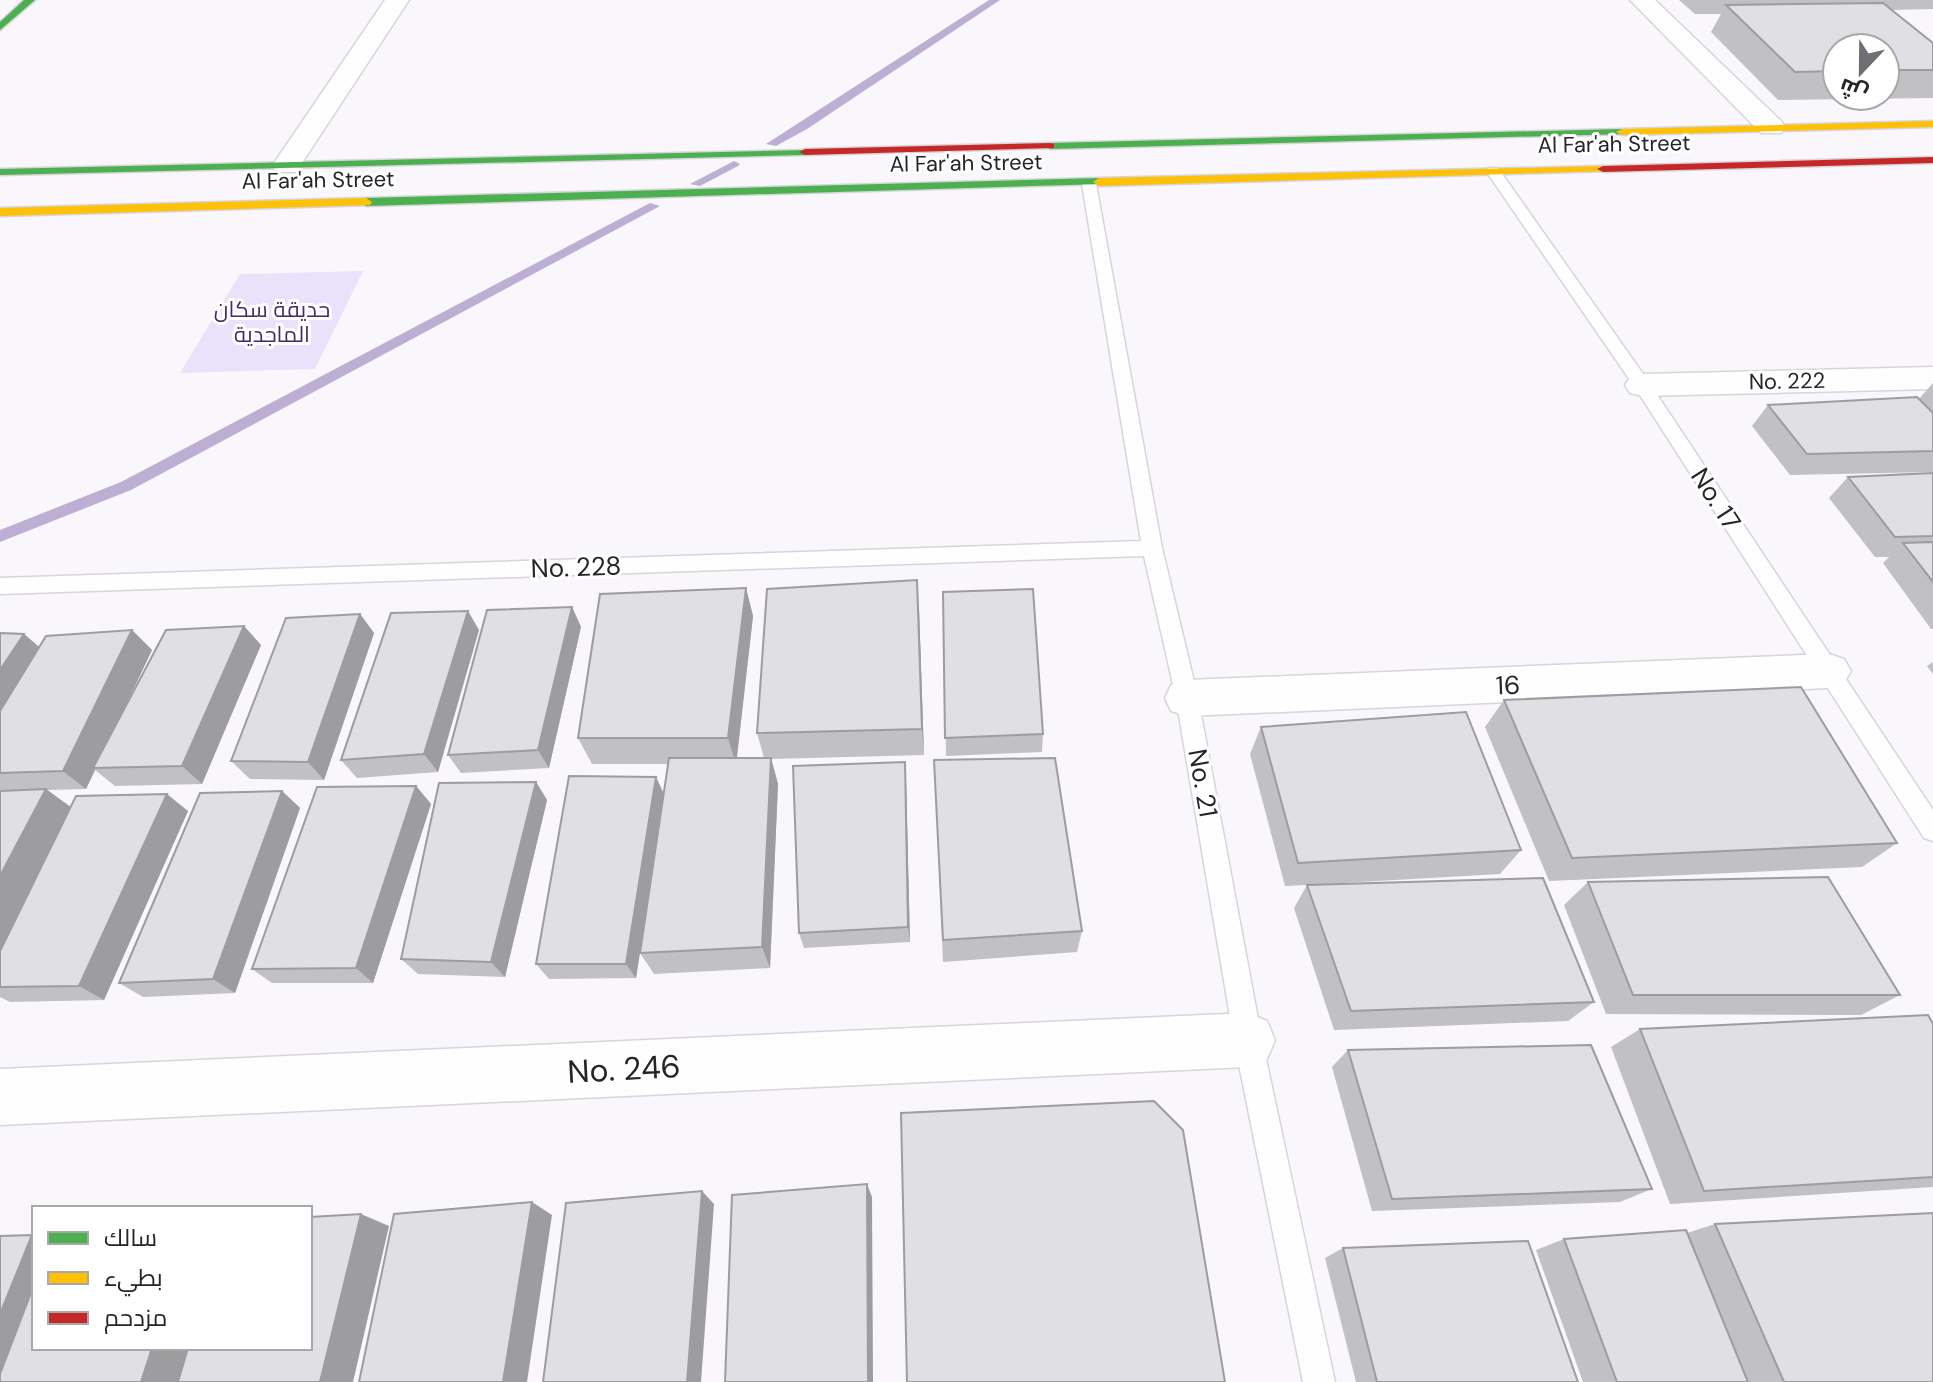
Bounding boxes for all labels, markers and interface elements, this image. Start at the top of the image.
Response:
north arrow [1821,32,1901,112]
text: ش [1835,71,1872,109]
street label: Al Far'ah Street [1537,128,1691,160]
street label: Al Far'ah Street [889,147,1043,179]
street label: Al Far'ah Street [241,164,395,196]
park label: حديقة سكان الماجدية [214,295,330,349]
street label: No. 222 [1749,366,1825,396]
street label: No. 17 [1683,461,1749,537]
street label: No. 228 [530,548,622,586]
street label: 16 [1495,668,1521,702]
street label: No. 21 [1180,746,1226,820]
street label: No. 246 [566,1045,682,1093]
legend [32,1206,312,1350]
text: سالك [104,1222,157,1253]
text: بطيء [104,1262,163,1297]
text: مزدحم [104,1302,167,1334]

